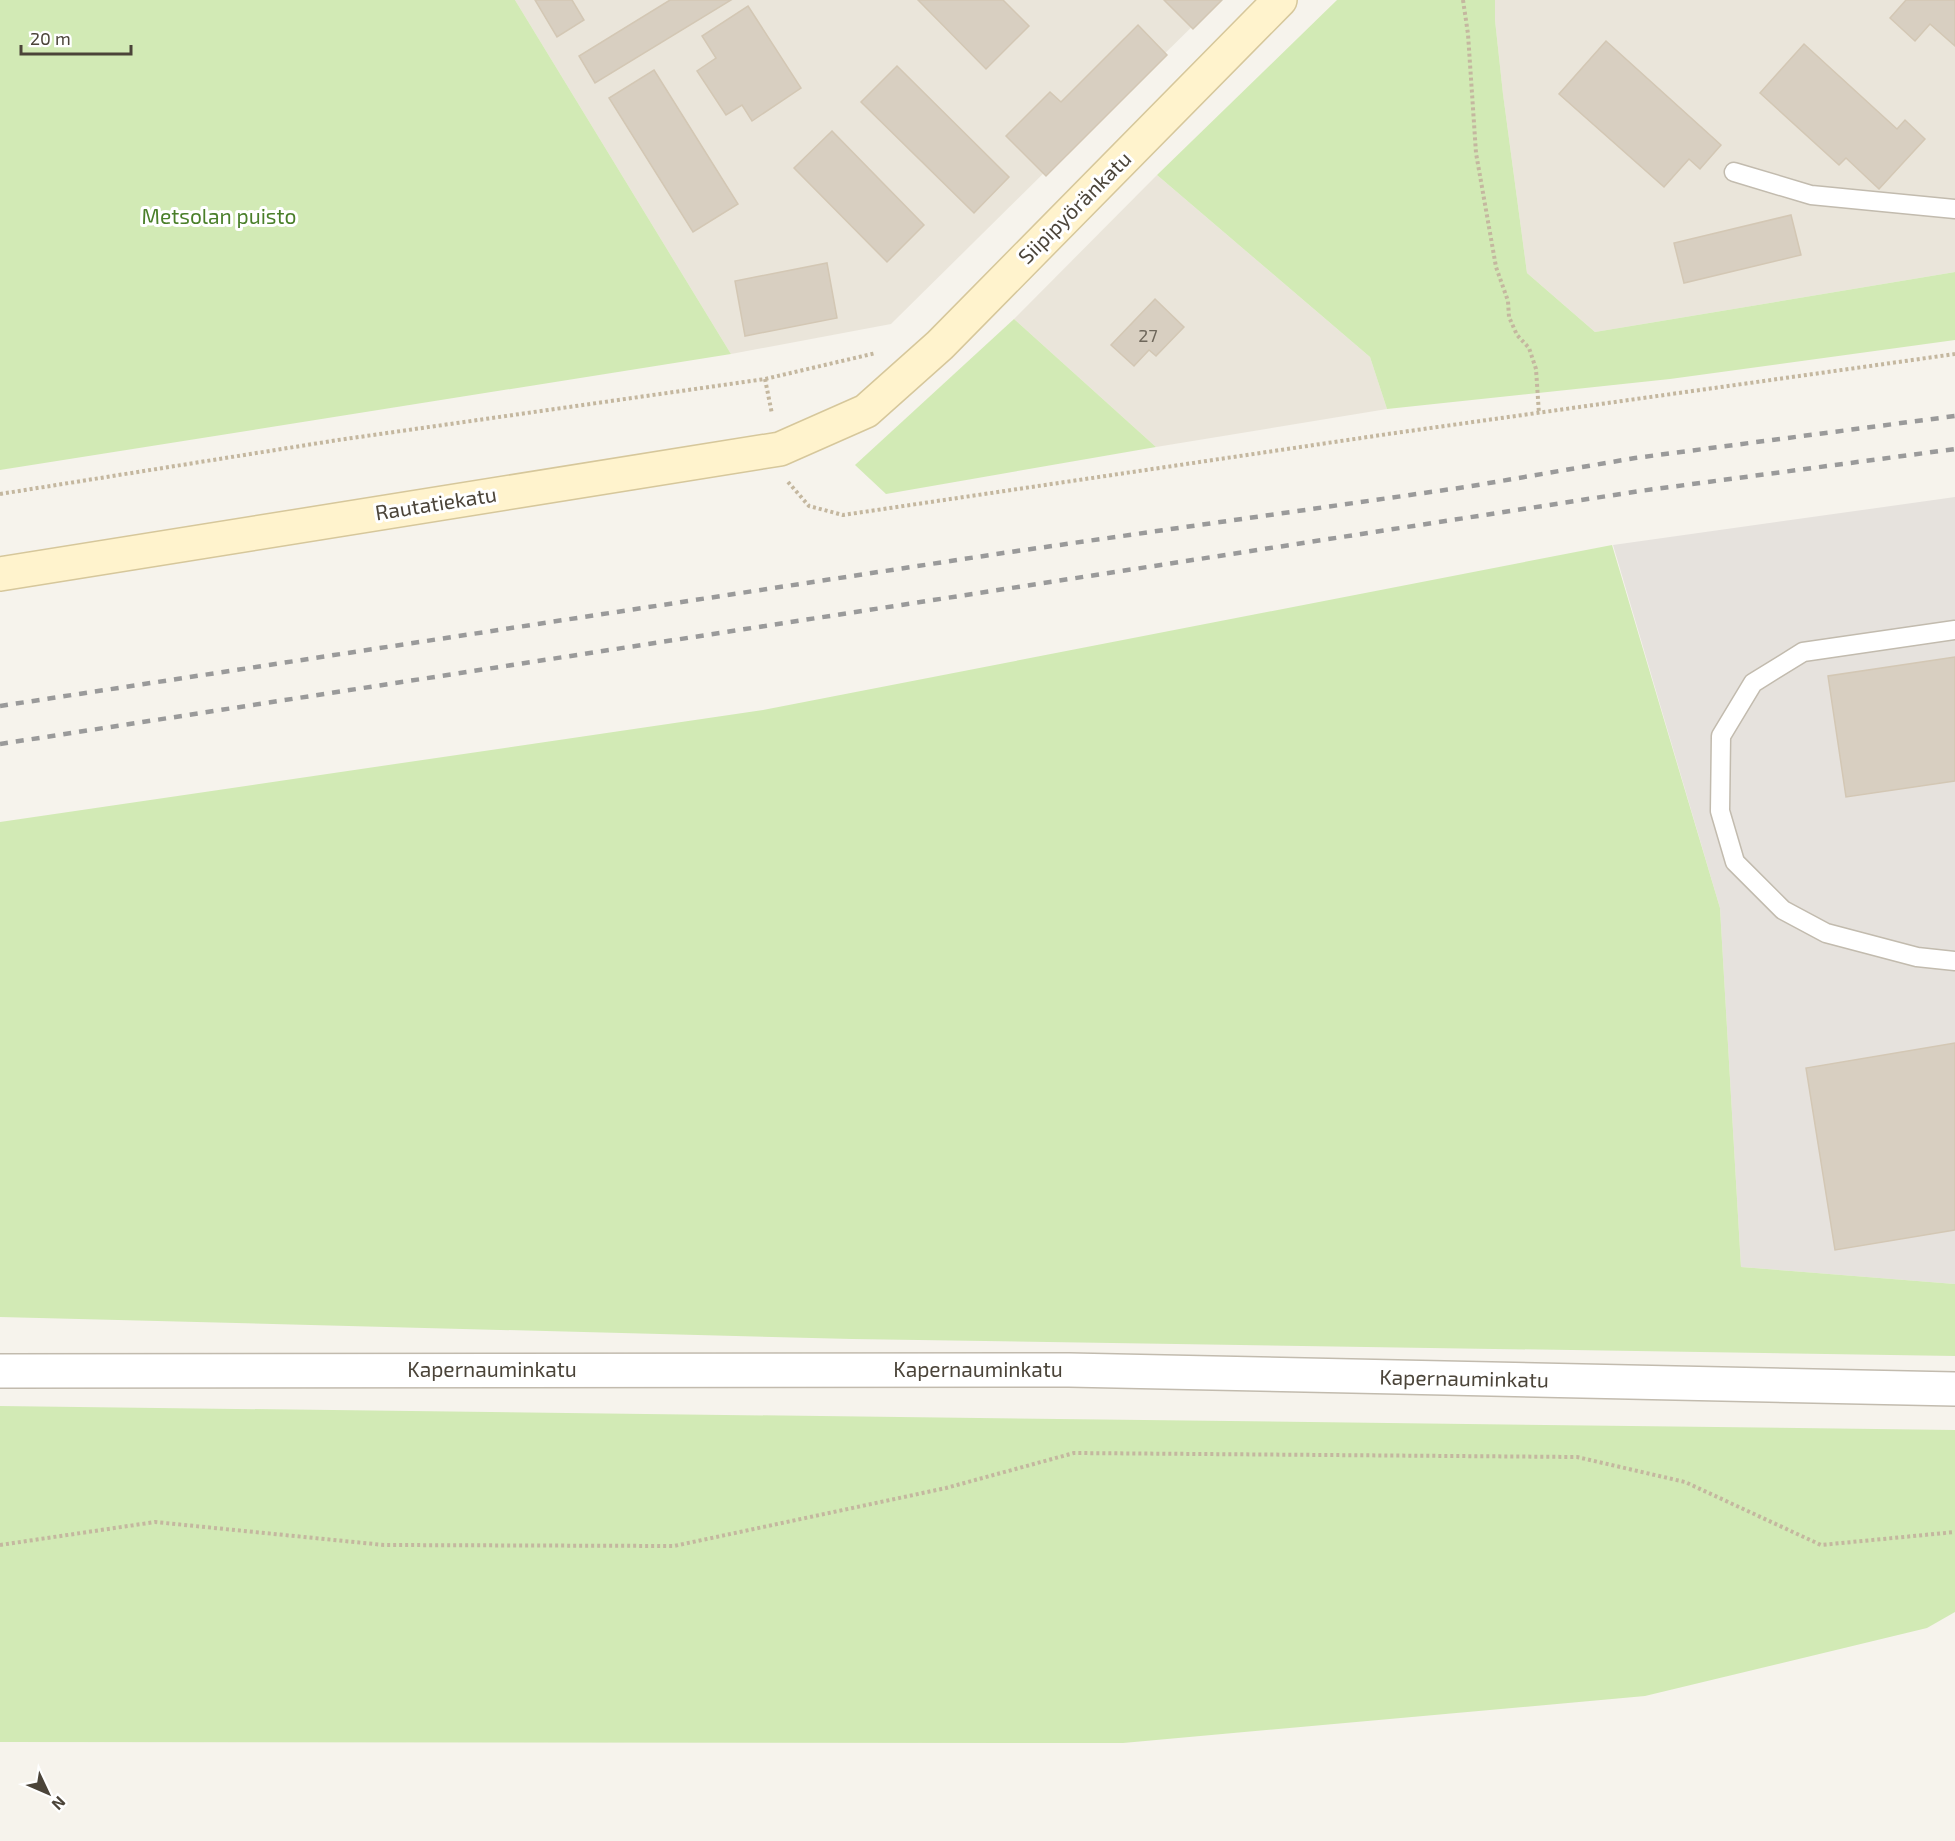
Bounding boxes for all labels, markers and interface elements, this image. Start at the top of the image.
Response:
scale bar [21,18,130,56]
text: 20 m [30,27,71,49]
street label: Siipipyöränkatu [1012,145,1135,268]
park label: Metsolan puisto [142,203,296,228]
house number: 27 [1138,324,1158,346]
street label: Rautatiekatu [373,481,498,524]
street label: Kapernauminkatu [407,1356,577,1381]
street label: Kapernauminkatu [893,1356,1063,1381]
street label: Kapernauminkatu [1379,1364,1549,1391]
north arrow [18,1763,78,1823]
text: N [48,1793,70,1815]

